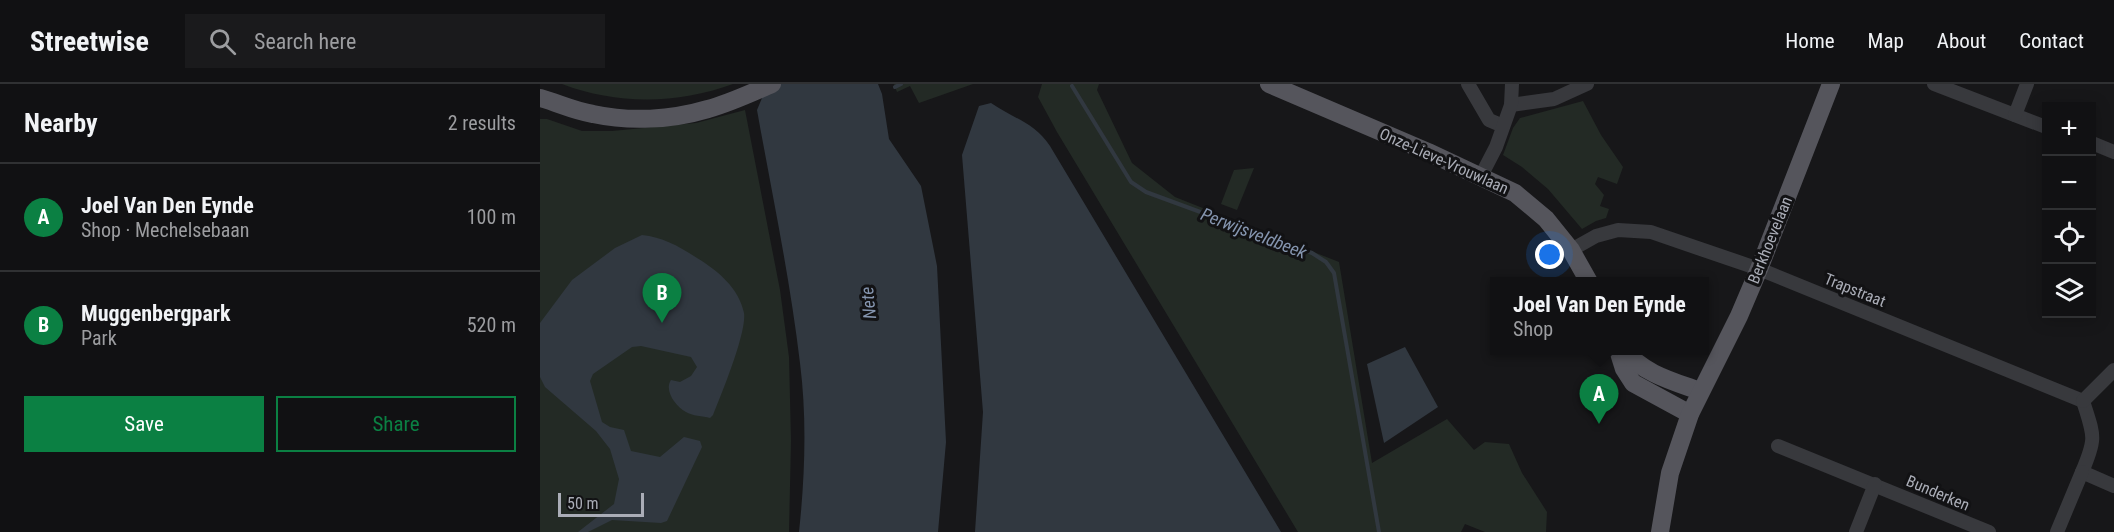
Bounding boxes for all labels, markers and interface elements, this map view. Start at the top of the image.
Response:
search box [185,14,605,68]
text: Streetwise [30,25,149,58]
icon: search [206,25,239,58]
text: Search here [254,29,356,54]
text: Home [1785,29,1835,53]
text: Map [1868,29,1904,53]
text: About [1937,29,1986,53]
text: Contact [2019,29,2084,53]
map controls [2042,102,2096,318]
button: + [2042,102,2096,156]
text: Nearby [24,108,98,138]
text: 2 results [448,111,516,135]
street label: Onze-Lieve-Vrouwlaan [1377,124,1511,198]
button: − [2042,156,2096,210]
text: Joel Van Den Eynde [81,193,254,218]
street label: Berkhoevelaan [1744,194,1796,286]
water label: Perwijsveldbeek [1198,203,1311,263]
text: A [38,205,49,229]
text: 100 m [467,205,516,229]
button: locate [2042,210,2096,264]
text: Shop · Mechelsebaan [81,218,250,242]
your location [1535,240,1564,269]
button: layers [2042,264,2096,318]
street label: Trapstraat [1822,269,1889,311]
pin: B [642,274,682,323]
popup [1490,277,1709,355]
water label: Nete [856,286,880,320]
text: Joel Van Den Eynde [1513,292,1686,317]
text: Muggenbergpark [81,301,231,326]
text: B [38,313,49,337]
text: 520 m [467,313,516,337]
text: Shop [1513,317,1553,341]
text: Park [81,326,117,350]
pin: A [1580,374,1618,424]
button: Save [24,396,264,452]
button: Share [276,396,516,452]
street label: Bunderken [1904,471,1972,515]
scale bar [558,490,644,518]
text: 50 m [567,494,599,513]

